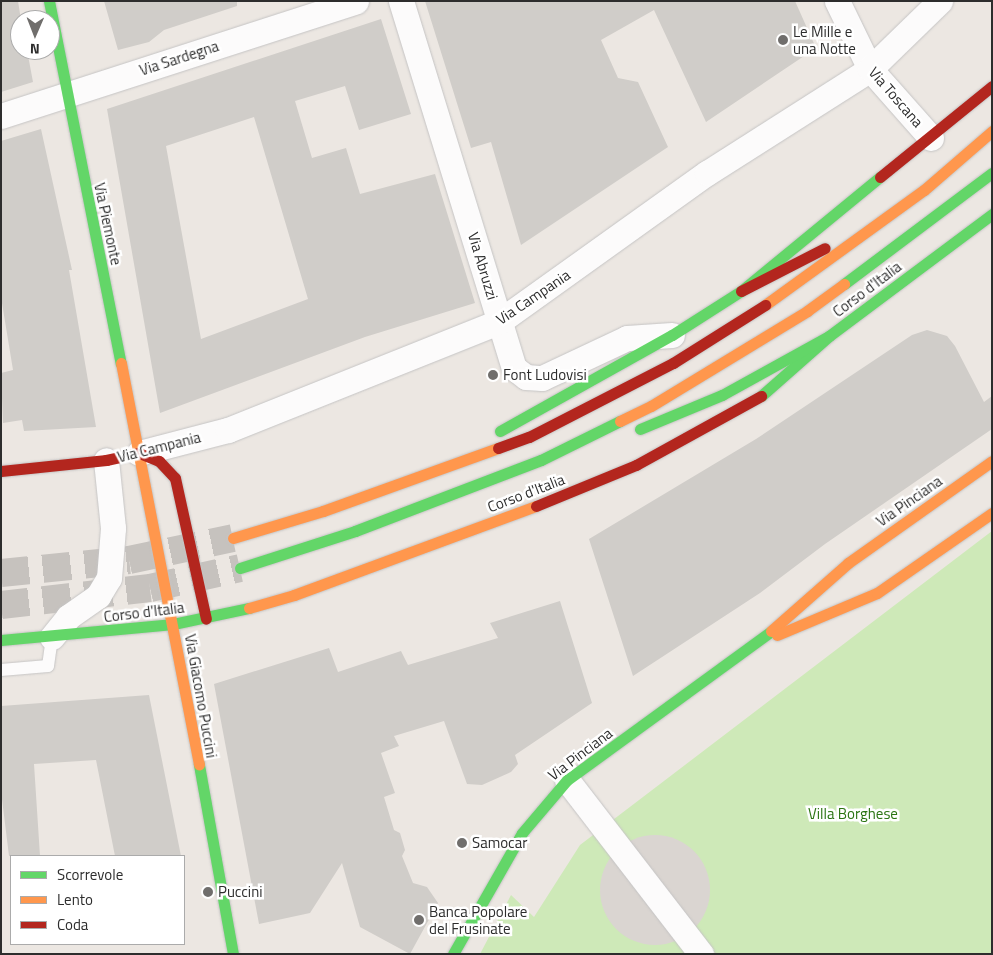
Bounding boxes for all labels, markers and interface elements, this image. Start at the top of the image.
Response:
north arrow [10,10,60,60]
place label: Le Mille e una Notte [793,22,856,57]
marker: Le Mille e una Notte [777,34,789,46]
street label: Via Sardegna [137,37,221,79]
text: N [30,39,40,60]
street label: Via Toscana [865,63,927,131]
street label: Via Piemonte [90,181,126,267]
street label: Via Abruzzi [464,230,502,302]
street label: Corso d'Italia [829,257,905,321]
street label: Via Campania [493,266,573,328]
place label: Font Ludovisi [503,366,587,384]
marker: Font Ludovisi [487,369,499,381]
street label: Via Campania [115,428,203,466]
street label: Corso d'Italia [485,470,567,516]
street label: Via Pinciana [873,472,945,530]
street label: Corso d'Italia [103,598,185,626]
street label: Via Giacomo Puccini [181,633,221,759]
street label: Via Pinciana [544,724,616,784]
park label: Villa Borghese [808,805,898,823]
place label: Samocar [472,834,527,852]
marker: Samocar [456,837,468,849]
legend [10,855,185,945]
text: Scorrevole [57,863,123,886]
place label: Puccini [218,883,262,901]
marker: Puccini [202,886,214,898]
text: Lento [57,888,93,911]
place label: Banca Popolare del Frusinate [429,902,527,937]
text: Coda [57,913,88,936]
marker: Banca Popolare del Frusinate [413,914,425,926]

